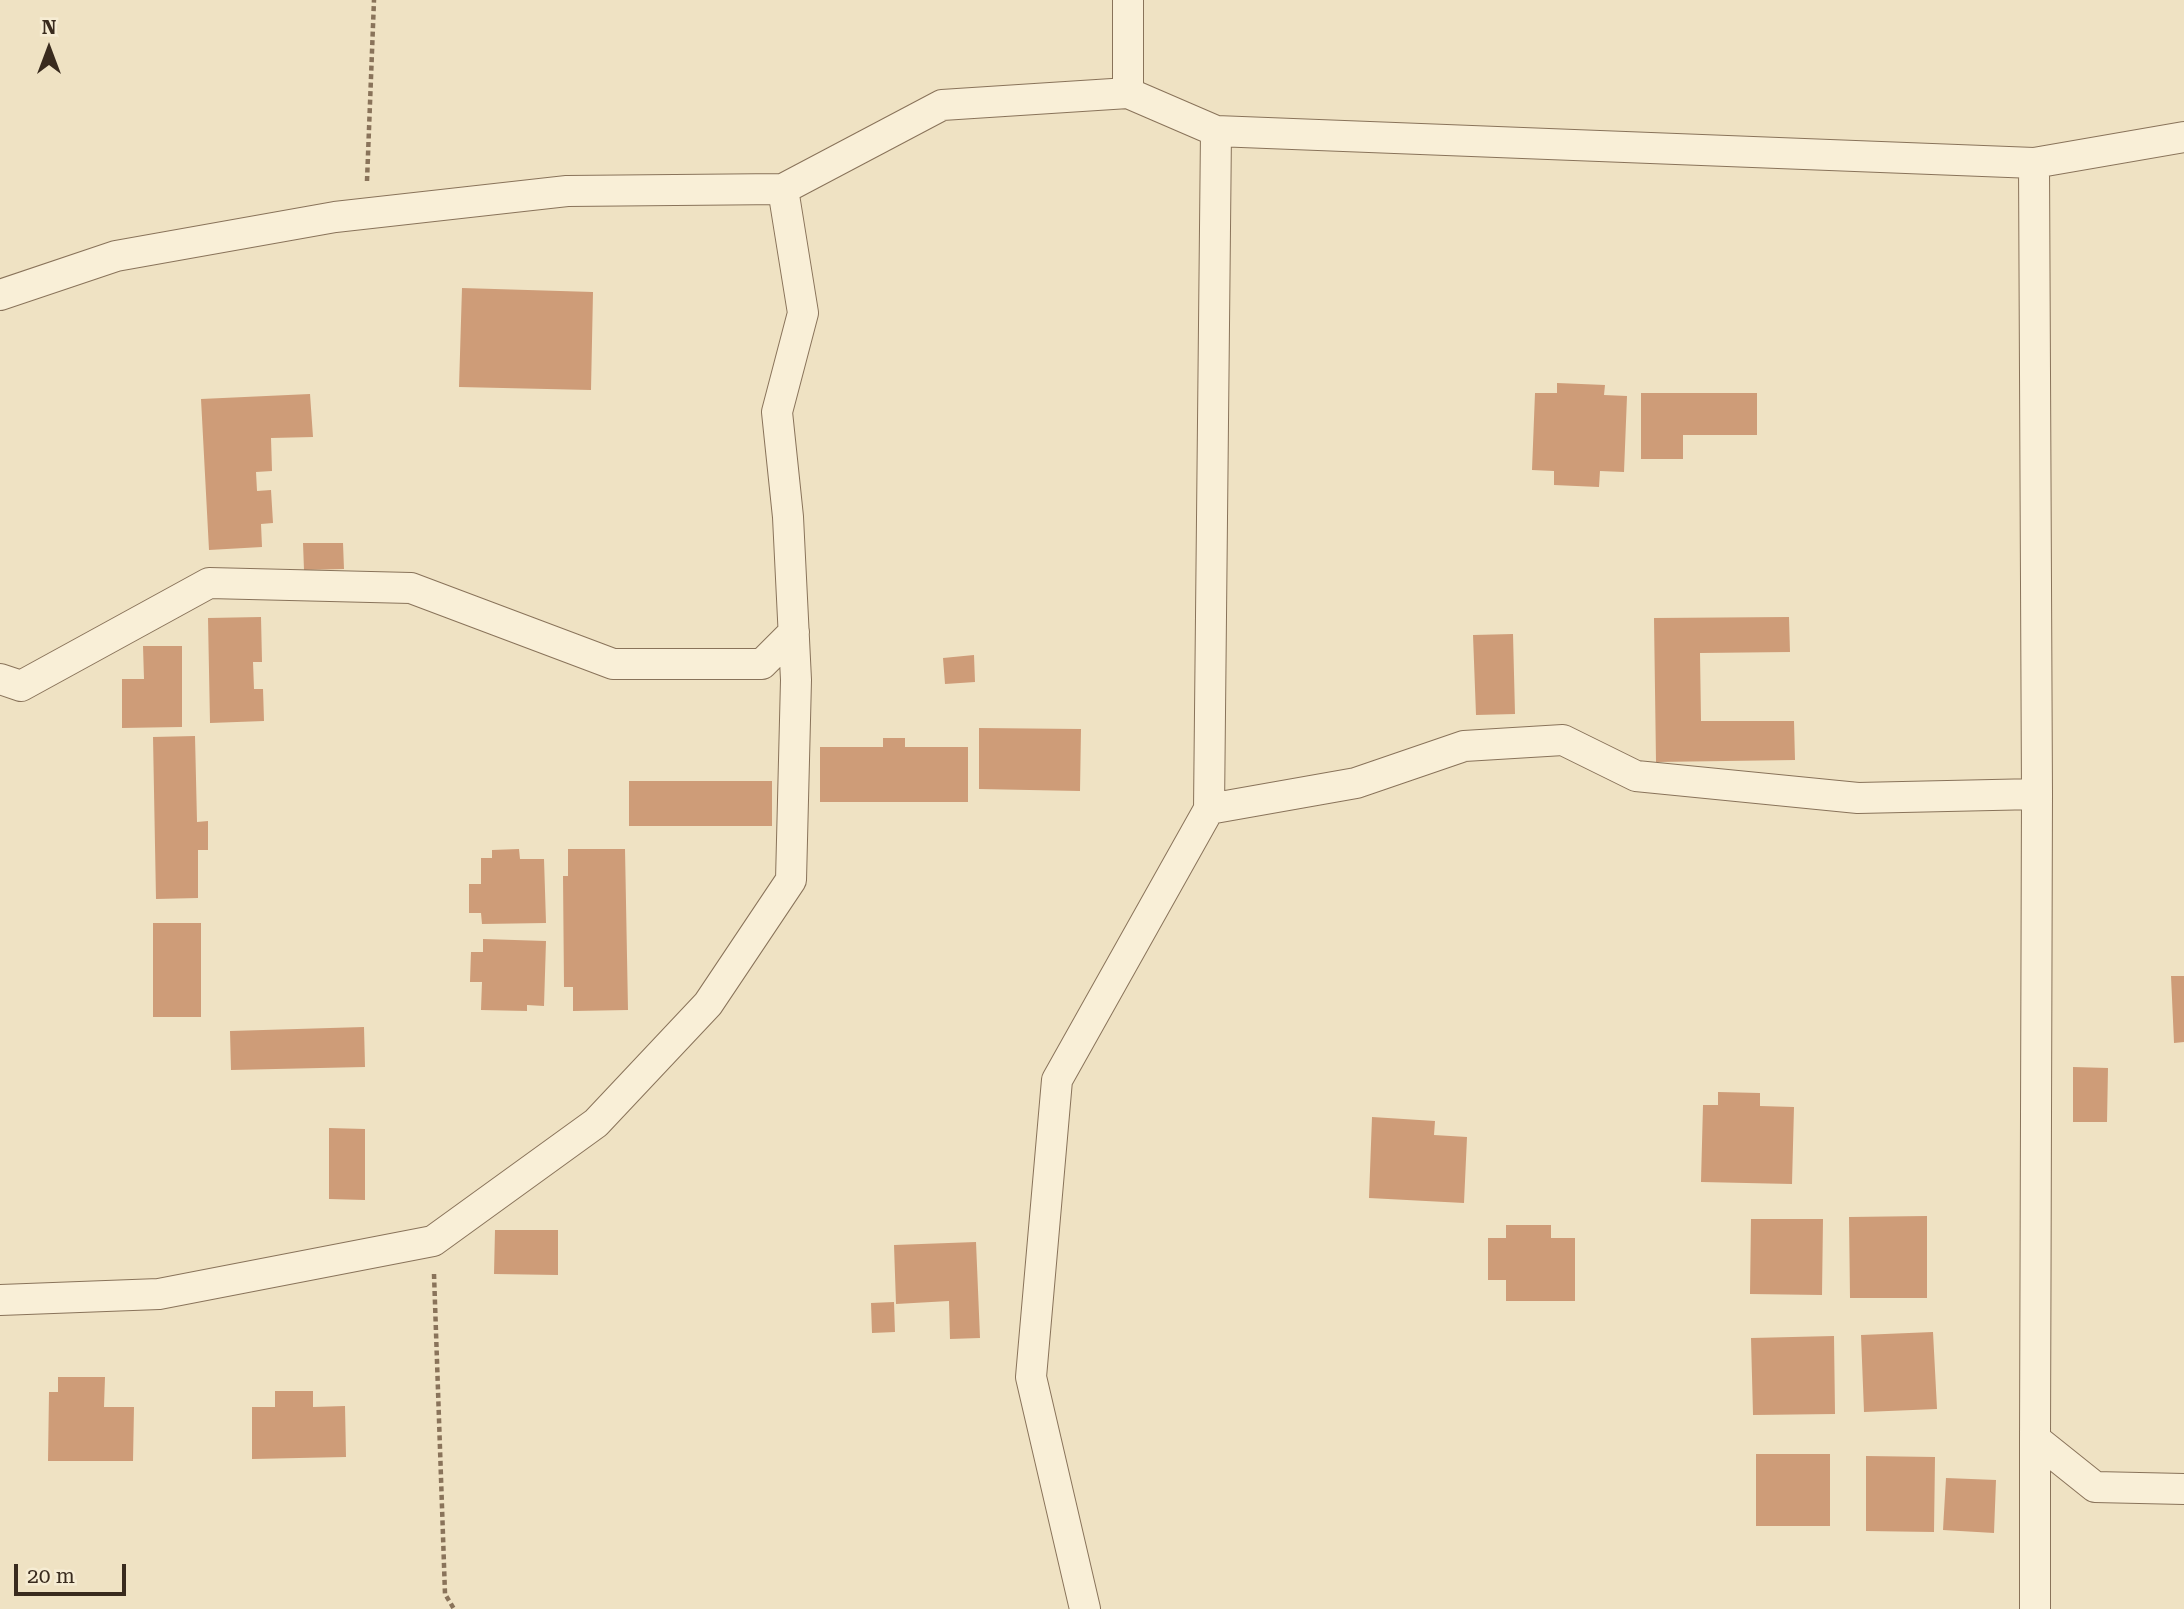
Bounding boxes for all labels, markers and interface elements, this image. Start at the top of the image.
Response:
north arrow [14,14,84,84]
text: N [42,16,56,39]
scale bar [18,1550,130,1594]
text: 20 m [27,1564,75,1588]

